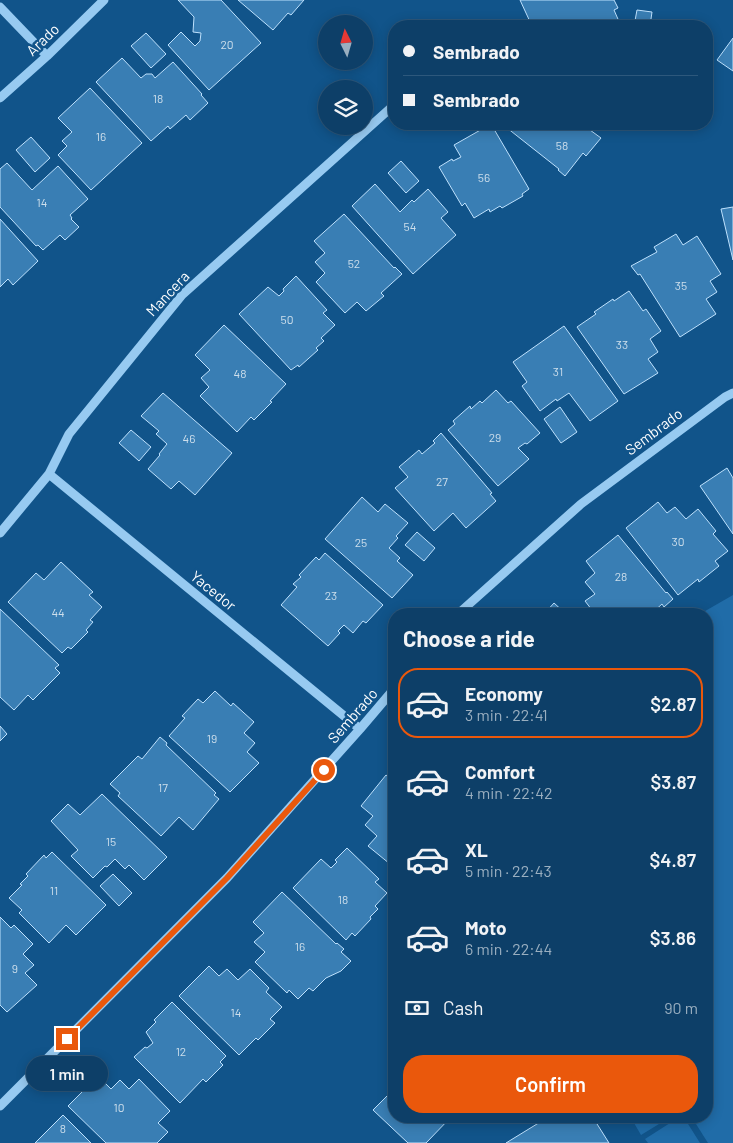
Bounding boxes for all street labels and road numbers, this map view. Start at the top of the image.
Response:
street label: Arado [22,19,62,59]
street label: Mancera [142,267,193,320]
street label: Sembrado [621,404,685,458]
street label: Yacedor [187,567,240,614]
street label: Sembrado [324,684,381,746]

